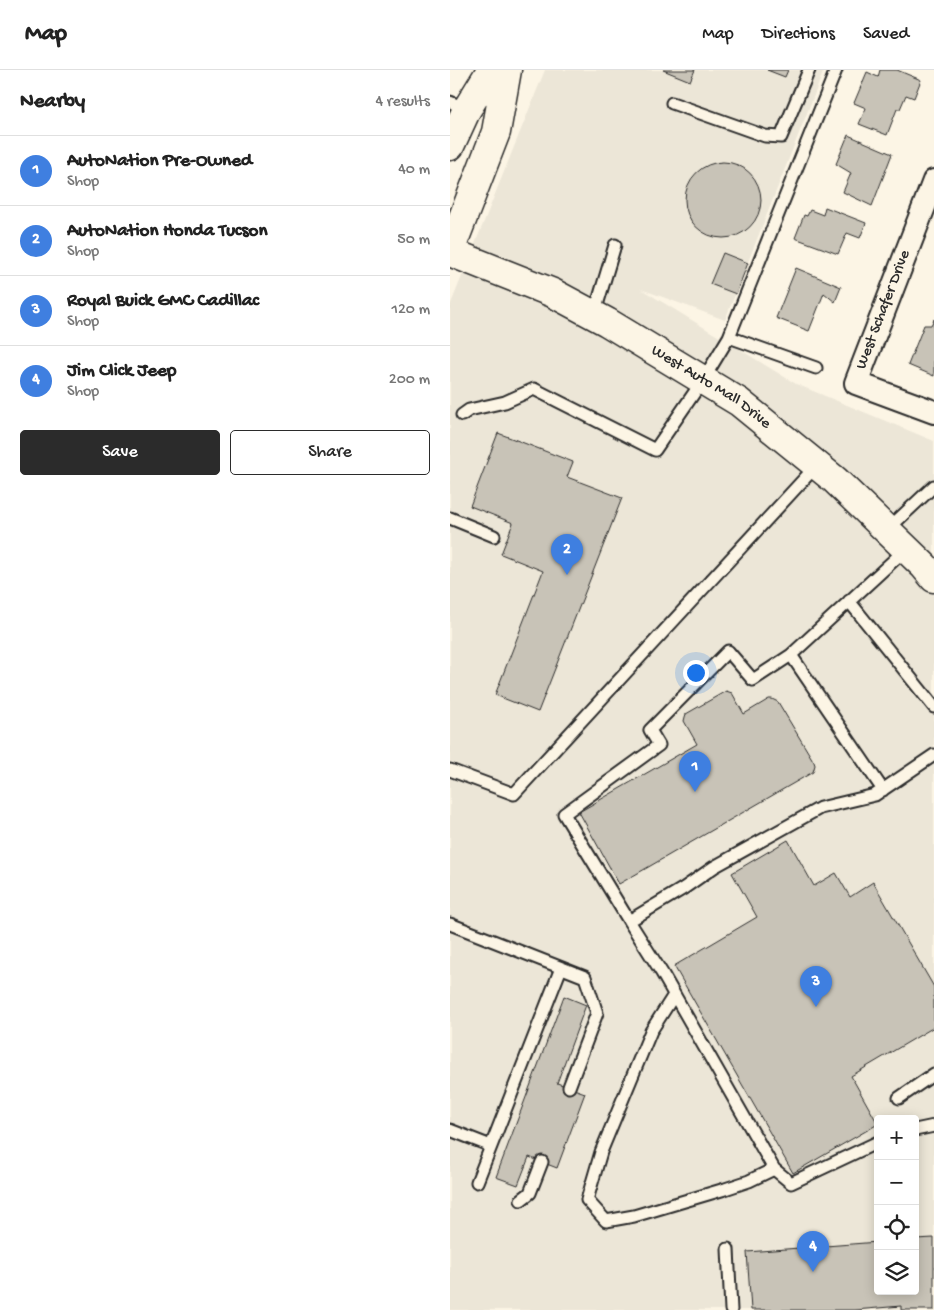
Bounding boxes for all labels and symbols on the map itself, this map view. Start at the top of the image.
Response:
street label: West Schafer Drive [853,247,916,372]
street label: West Auto Mall Drive [648,341,775,434]
pin: 2 [551,534,583,575]
your location [683,660,709,686]
pin: 1 [679,751,711,792]
pin: 3 [800,966,832,1007]
pin: 4 [797,1231,829,1272]

